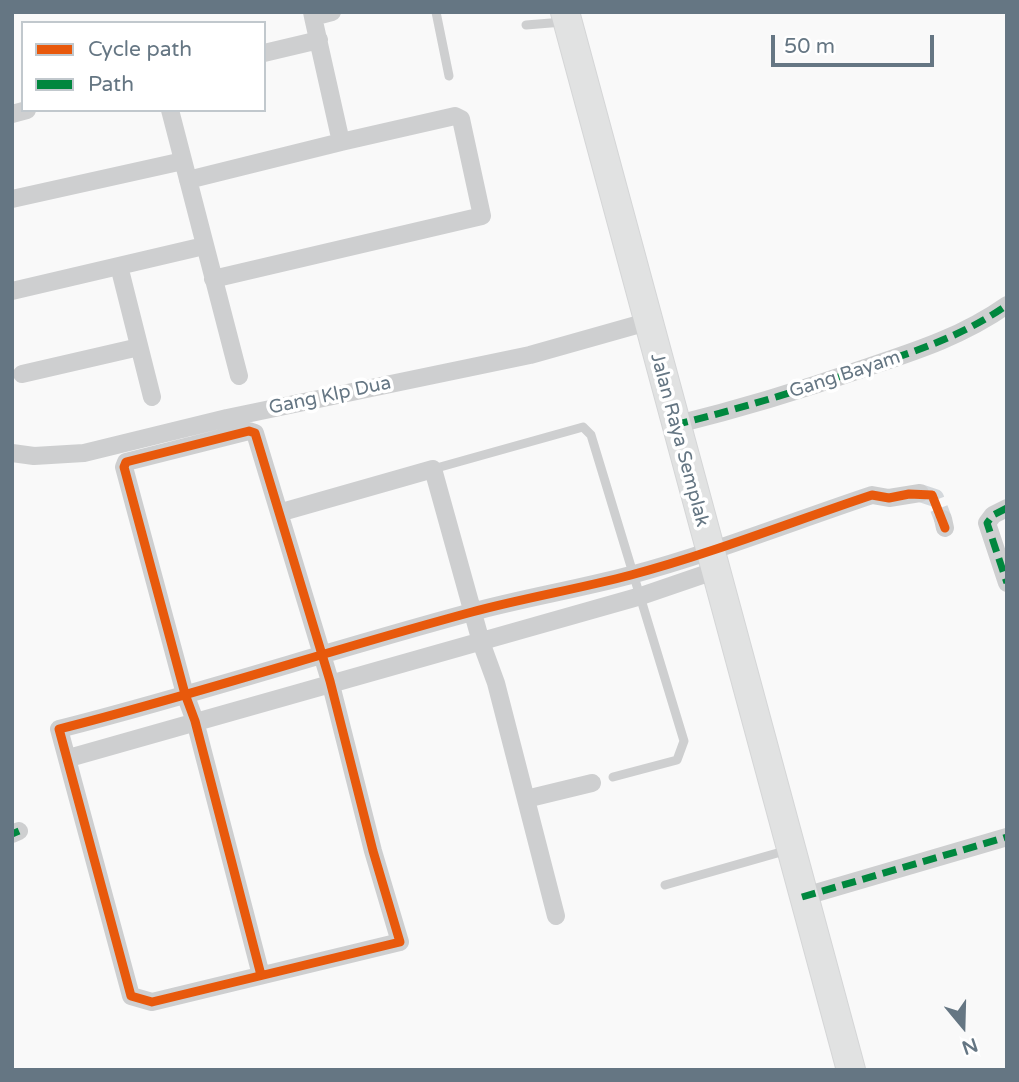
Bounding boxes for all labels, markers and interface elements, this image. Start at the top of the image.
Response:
legend [21,21,266,112]
scale bar [774,21,937,65]
text: 50 m [784,34,835,59]
text: Cycle path [88,37,192,62]
text: Path [88,72,134,97]
street label: Gang Bayam [787,346,903,404]
street label: Jalan Raya Semplak [645,351,713,529]
street label: Gang Klp Dua [267,372,393,420]
north arrow [928,991,998,1061]
text: N [959,1033,981,1059]

